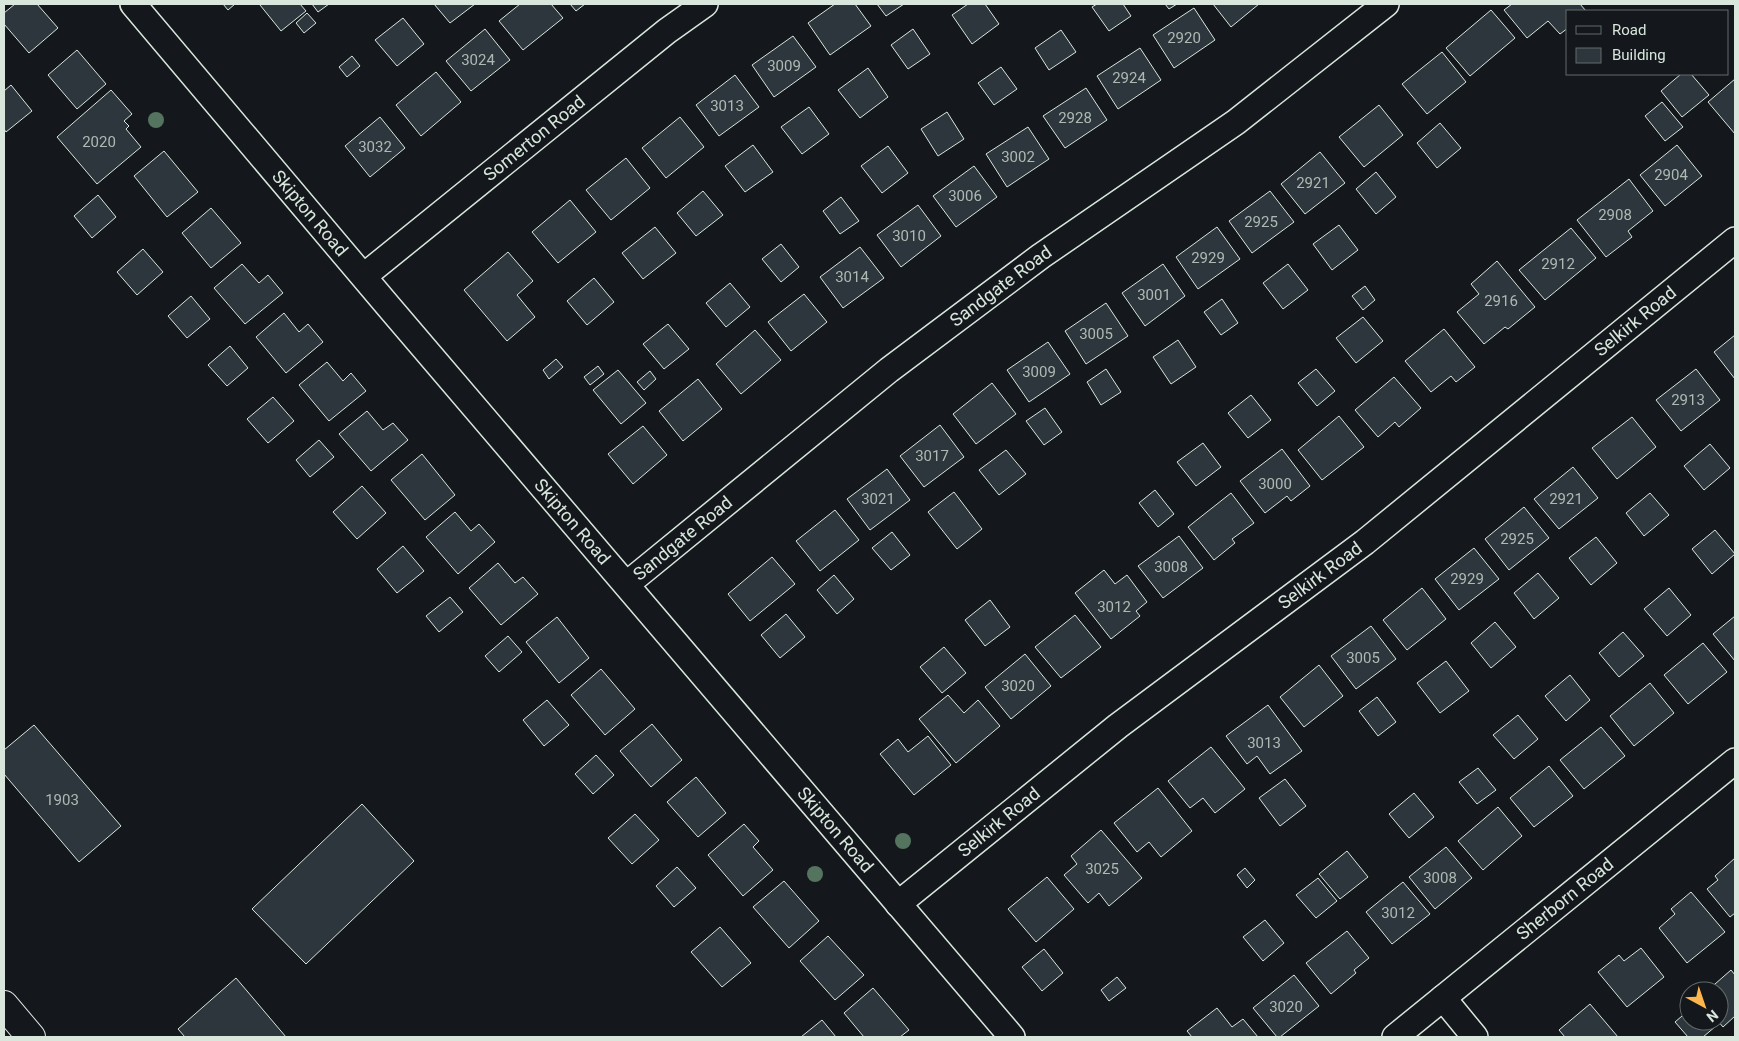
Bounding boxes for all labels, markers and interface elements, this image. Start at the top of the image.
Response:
legend [1566,10,1729,75]
text: Road [1612,21,1646,39]
house number: 2920 [1167,29,1201,47]
text: Building [1612,46,1666,64]
house number: 3024 [461,51,495,69]
house number: 3009 [767,57,801,75]
house number: 2924 [1112,69,1146,87]
street label: Somerton Road [479,91,589,185]
house number: 3013 [710,97,744,115]
house number: 2928 [1058,109,1092,127]
house number: 2020 [82,133,116,151]
house number: 3032 [358,138,392,156]
house number: 3002 [1001,148,1035,166]
street label: Skipton Road [268,166,352,260]
house number: 2904 [1654,166,1688,184]
house number: 2921 [1296,174,1330,192]
house number: 3006 [948,187,982,205]
house number: 2908 [1598,206,1632,224]
house number: 2925 [1244,213,1278,231]
house number: 3010 [892,227,926,245]
street label: Sandgate Road [945,241,1055,331]
house number: 2929 [1191,249,1225,267]
house number: 2912 [1541,255,1575,273]
house number: 3014 [835,268,869,286]
street label: Selkirk Road [1590,281,1680,360]
house number: 3001 [1137,286,1171,304]
house number: 2916 [1484,292,1518,310]
house number: 3005 [1079,325,1113,343]
house number: 3009 [1022,363,1056,381]
house number: 2913 [1671,391,1705,409]
house number: 3017 [915,447,949,465]
street label: Skipton Road [530,474,615,569]
house number: 3000 [1258,475,1292,493]
house number: 3021 [861,490,895,508]
house number: 2921 [1549,490,1583,508]
street label: Sandgate Road [629,491,736,585]
house number: 2925 [1500,530,1534,548]
street label: Selkirk Road [1274,537,1366,613]
house number: 3008 [1154,558,1188,576]
house number: 2929 [1450,570,1484,588]
house number: 3012 [1097,598,1131,616]
house number: 3005 [1346,649,1380,667]
house number: 3020 [1001,677,1035,695]
house number: 3013 [1247,734,1281,752]
street label: Skipton Road [793,782,878,877]
street label: Selkirk Road [954,782,1044,861]
house number: 1903 [45,791,79,809]
street label: Sherborn Road [1512,853,1617,944]
house number: 3025 [1085,860,1119,878]
house number: 3008 [1423,869,1457,887]
house number: 3012 [1381,904,1415,922]
north arrow [1679,981,1729,1031]
house number: 3020 [1269,998,1303,1016]
text: N [1703,1007,1721,1025]

